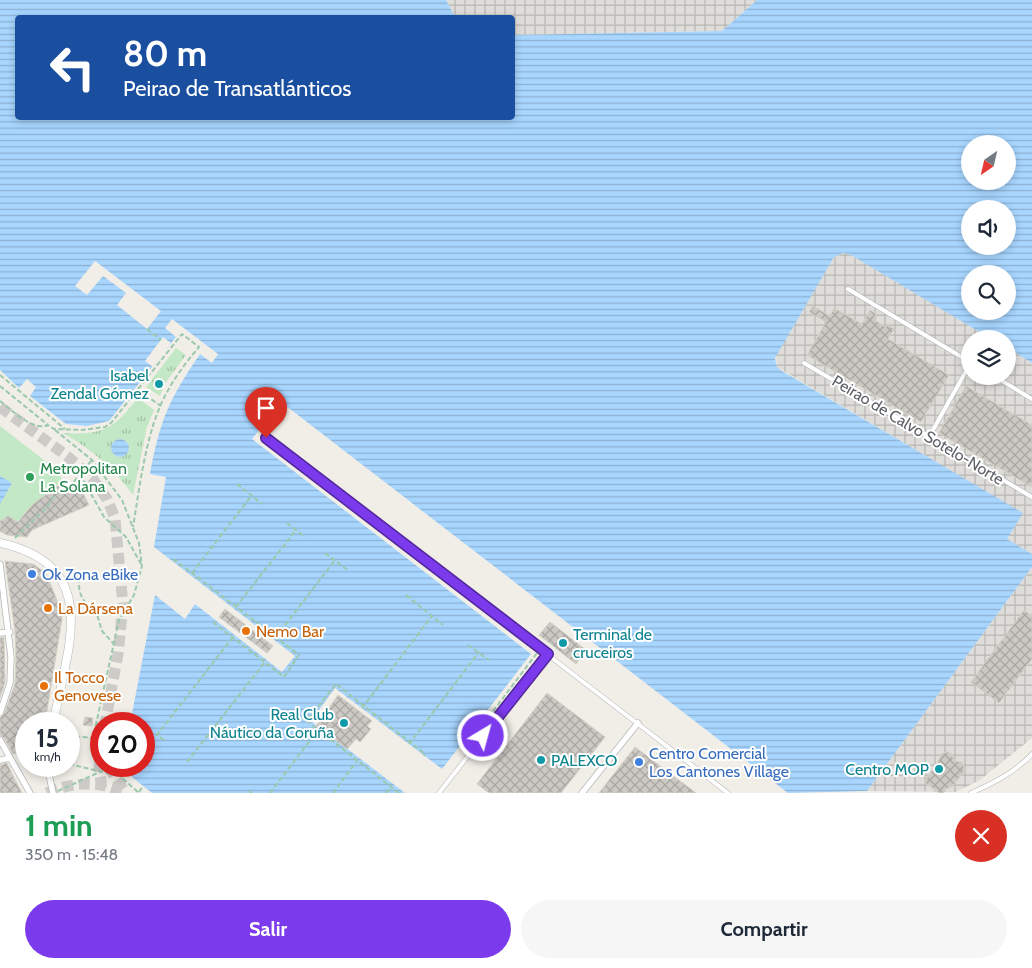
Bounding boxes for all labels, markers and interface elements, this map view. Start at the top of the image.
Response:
text: 80 m [123,32,207,75]
icon: left [40,35,105,100]
text: Peirao de Transatlánticos [123,75,351,102]
north arrow [961,135,1016,190]
map controls [961,135,1016,385]
button: sound [961,200,1016,255]
button: search [961,265,1016,320]
button: layers [961,330,1016,385]
place label: Isabel Zendal Gómez [50,366,149,403]
street label: Peirao de Calvo Sotelo-Norte [829,371,1007,489]
marker: Isabel Zendal Gómez [153,378,165,390]
pin [245,387,287,438]
icon: arrive [252,394,280,422]
place label: Metropolitan La Solana [40,459,127,496]
marker: Metropolitan La Solana [24,471,36,483]
place label: Ok Zona eBike [42,565,138,584]
marker: Ok Zona eBike [26,568,38,580]
place label: La Dársena [58,599,133,618]
marker: La Dársena [42,602,54,614]
place label: Nemo Bar [256,622,325,641]
marker: Nemo Bar [240,625,252,637]
place label: Terminal de cruceiros [573,625,652,662]
marker: Terminal de cruceiros [557,637,569,649]
place label: Il Tocco Genovese [54,668,121,705]
marker: Il Tocco Genovese [38,680,50,692]
place label: Real Club Náutico da Coruña [210,705,334,742]
position arrow [456,709,508,761]
speed limit sign: 20 [90,712,155,777]
marker: Real Club Náutico da Coruña [338,717,350,729]
text: 15 [36,723,59,753]
place label: Centro Comercial Los Cantones Village [649,744,789,781]
text: km/h [34,749,61,764]
place label: PALEXCO [551,751,617,770]
marker: PALEXCO [535,754,547,766]
marker: Centro Comercial Los Cantones Village [633,756,645,768]
place label: Centro MOP [845,760,929,779]
marker: Centro MOP [933,763,945,775]
text: 1 min [25,807,93,844]
button: close [955,810,1007,862]
text: 350 m · 15:48 [25,845,118,864]
button: Salir [25,900,511,958]
button: Compartir [521,900,1007,958]

